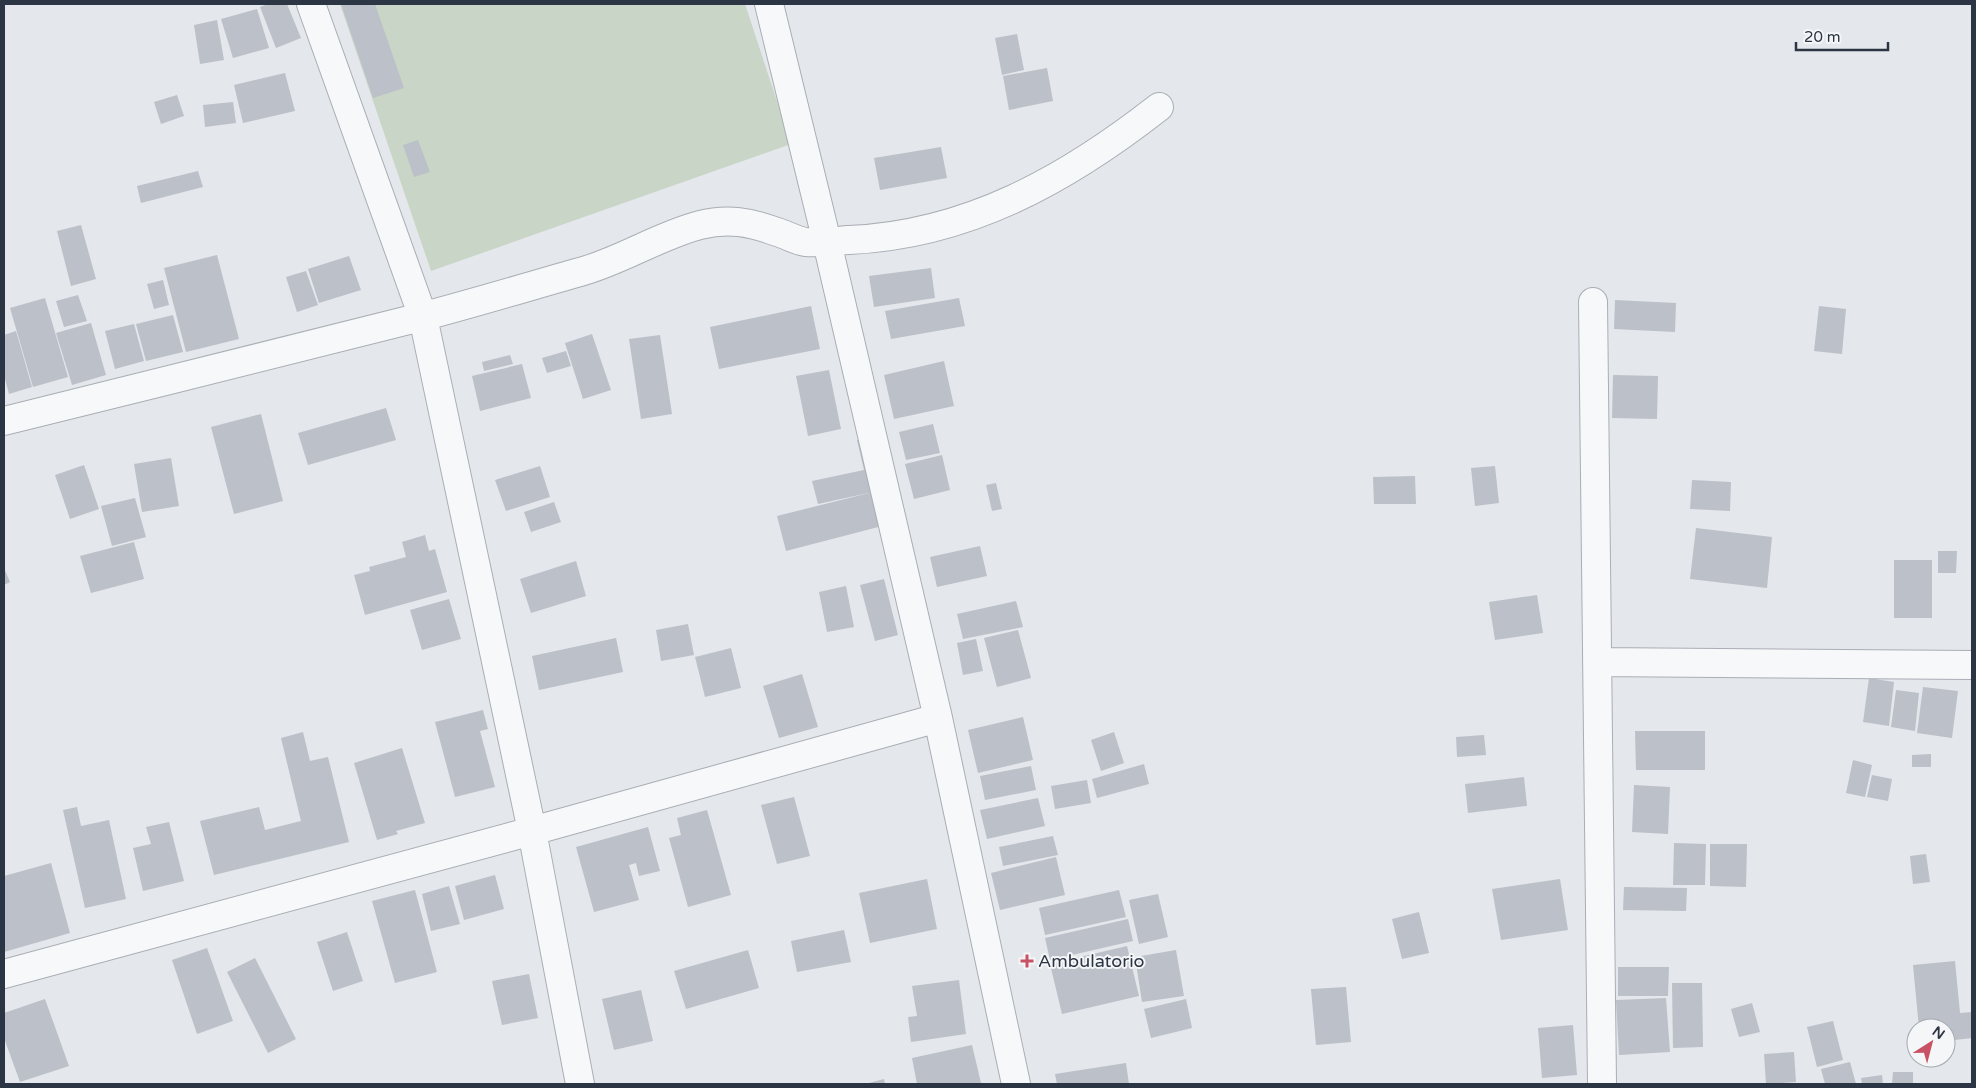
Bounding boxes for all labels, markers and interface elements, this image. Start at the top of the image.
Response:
scale bar [1796,20,1888,52]
text: 20 m [1804,28,1841,46]
place label: Ambulatorio [1038,950,1145,972]
marker: Ambulatorio [1020,954,1034,968]
north arrow [1906,1018,1956,1068]
text: N [1929,1023,1948,1043]

